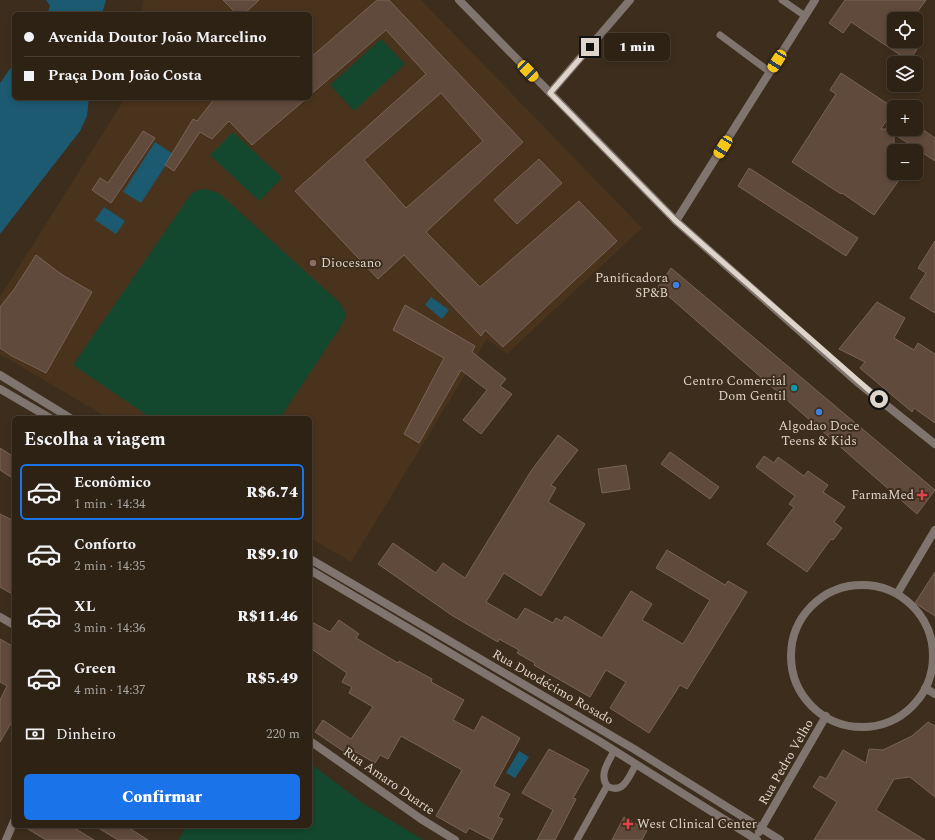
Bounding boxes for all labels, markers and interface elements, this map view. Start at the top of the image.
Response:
map controls [887,12,923,180]
button: locate [887,12,923,48]
text: Avenida Doutor João Marcelino [48,26,266,49]
callout: 1 min [604,33,670,61]
text: 1 min [619,37,655,57]
route end [581,38,599,56]
car [766,48,788,74]
button: layers [887,56,923,92]
car [515,58,541,84]
text: Praça Dom João Costa [48,64,202,87]
button: + [887,100,923,136]
car [712,134,734,160]
button: − [887,144,923,180]
place label: Diocesano [321,253,381,273]
marker: Diocesano [308,258,318,268]
place label: Panificadora SP&B [595,268,669,303]
marker: Panificadora SP&B [671,280,681,290]
place label: Centro Comercial Dom Gentil [683,371,786,406]
marker: Centro Comercial Dom Gentil [789,383,799,393]
route start [870,390,888,408]
marker: Algodao Doce Teens & Kids [814,407,824,417]
place label: Algodao Doce Teens & Kids [778,416,860,451]
text: Escolha a viagem [24,426,166,453]
text: Econômico [74,471,151,494]
icon: car [26,474,62,510]
text: R$6.74 [246,481,298,504]
place label: FarmaMed [851,485,914,505]
marker: FarmaMed [917,490,927,500]
text: 1 min · 14:34 [74,494,146,514]
text: Conforto [74,533,136,556]
icon: car [26,536,62,572]
text: R$9.10 [246,543,298,566]
text: 2 min · 14:35 [74,556,146,576]
text: XL [74,595,95,618]
icon: car [26,598,62,634]
text: R$11.46 [237,605,298,628]
text: 3 min · 14:36 [74,618,146,638]
street label: Rua Duodécimo Rosado [489,644,617,730]
text: Green [74,657,116,680]
icon: car [26,660,62,696]
text: R$5.49 [246,667,298,690]
text: 4 min · 14:37 [74,680,146,700]
street label: Rua Pedro Velho [753,715,819,809]
icon: cash [24,723,46,745]
text: Dinheiro [56,723,116,746]
text: 220 m [266,724,300,744]
street label: Rua Amaro Duarte [339,742,439,820]
button: Confirmar [24,774,300,820]
place label: West Clinical Center [637,814,757,834]
marker: West Clinical Center [622,818,634,830]

